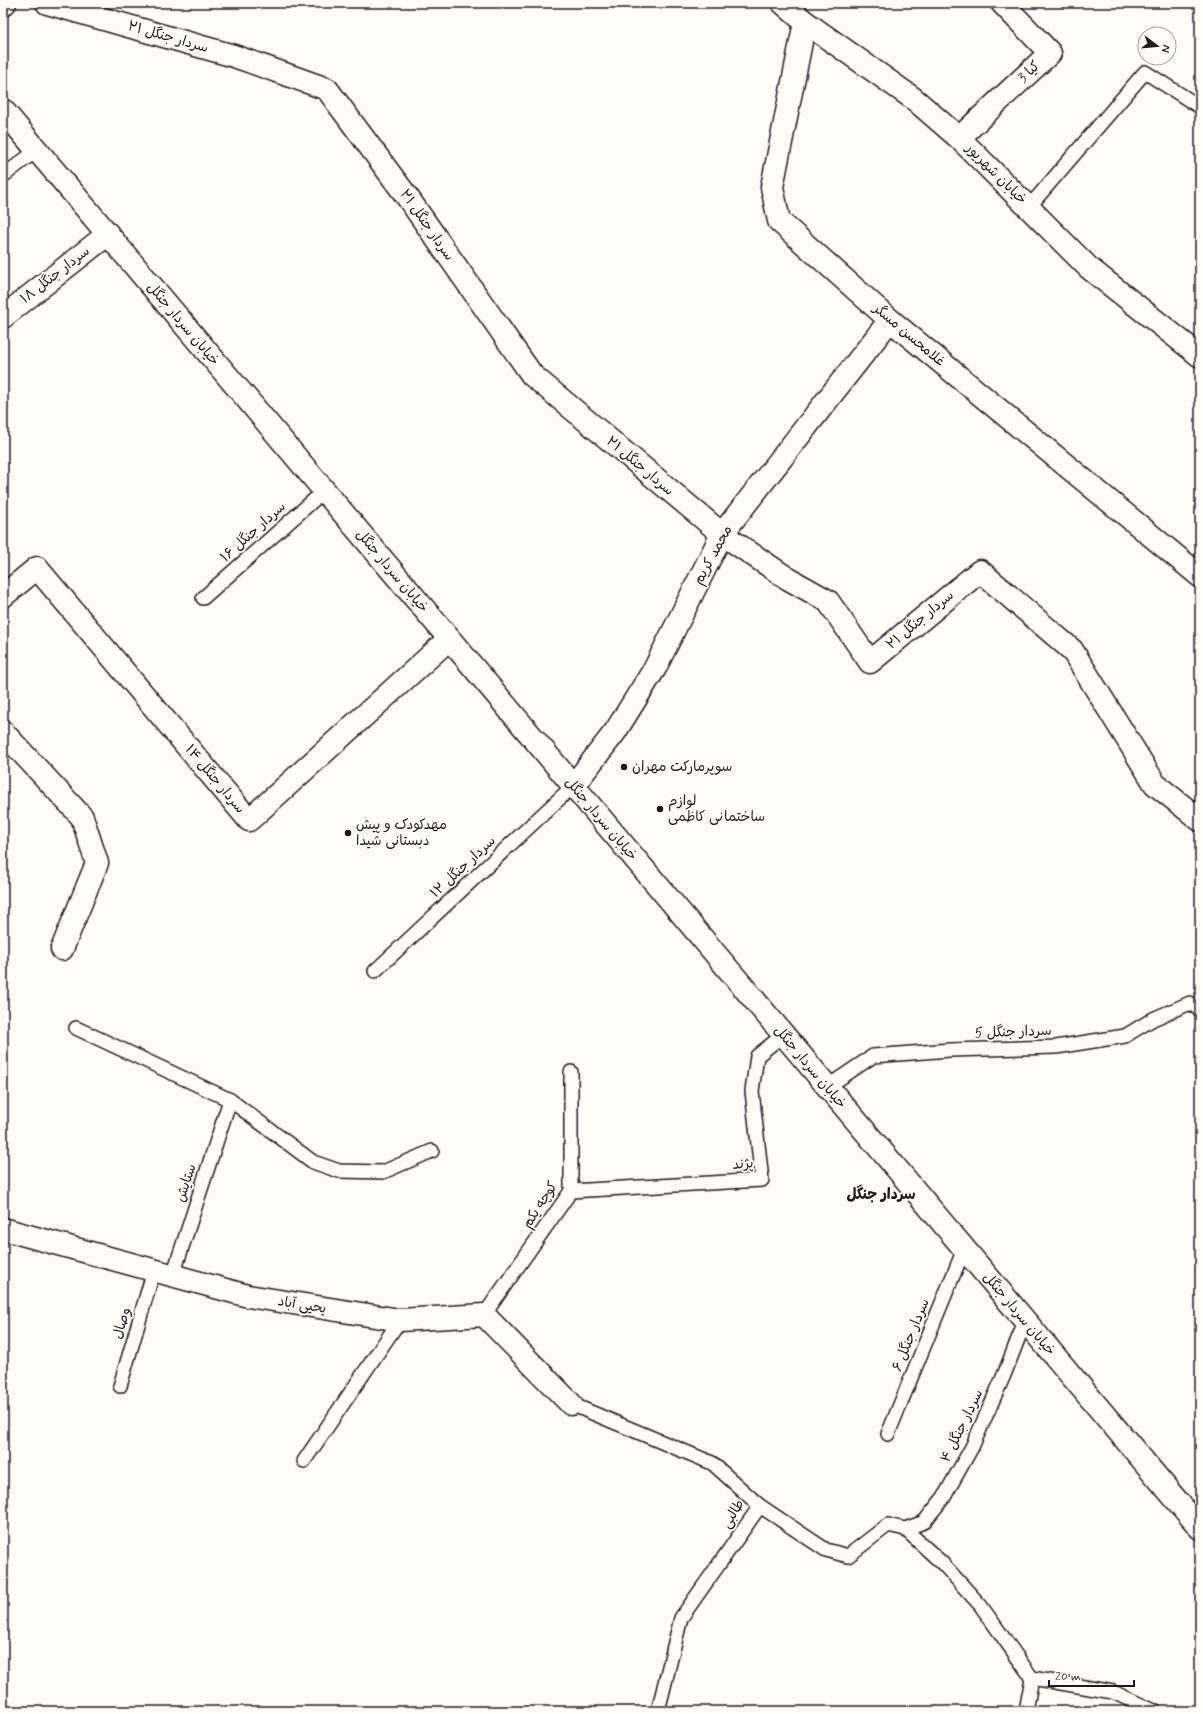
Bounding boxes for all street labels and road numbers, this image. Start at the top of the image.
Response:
street label: سردار جنگل ۲۱ [126,17,210,57]
street label: کیا 3 [1014,57,1044,87]
street label: خیابان شهریور [961,139,1030,208]
street label: سردار جنگل ۲۱ [396,186,458,264]
street label: سردار جنگل ۱۸ [17,242,93,308]
street label: خیابان سردار جنگل [143,279,223,369]
street label: غلامحسن مسگر [868,299,949,370]
street label: سردار جنگل ۲۱ [602,432,678,500]
street label: سردار جنگل ۱۶ [216,498,290,566]
street label: محمد کریم [689,522,738,588]
street label: خیابان سردار جنگل [352,526,432,616]
street label: سردار جنگل ۲۱ [882,586,958,654]
street label: سردار جنگل ۱۴ [181,741,249,817]
street label: خیابان سردار جنگل [561,774,641,864]
street label: سردار جنگل ۱۲ [426,832,500,902]
street label: خیابان سردار جنگل [770,1022,850,1112]
street label: سردار جنگل 5 [974,1022,1052,1042]
street label: پژند [732,1154,754,1174]
street label: ستایش [171,1162,201,1204]
street label: کوچه یکم [518,1178,563,1232]
street label: خیابان سردار جنگل [979,1269,1059,1359]
street label: یحیی آباد [276,1292,328,1318]
street label: سردار جنگل ۶ [888,1296,934,1374]
street label: وصال [109,1305,135,1341]
street label: سردار جنگل ۴ [937,1386,987,1466]
street label: طالبی [717,1496,749,1532]

